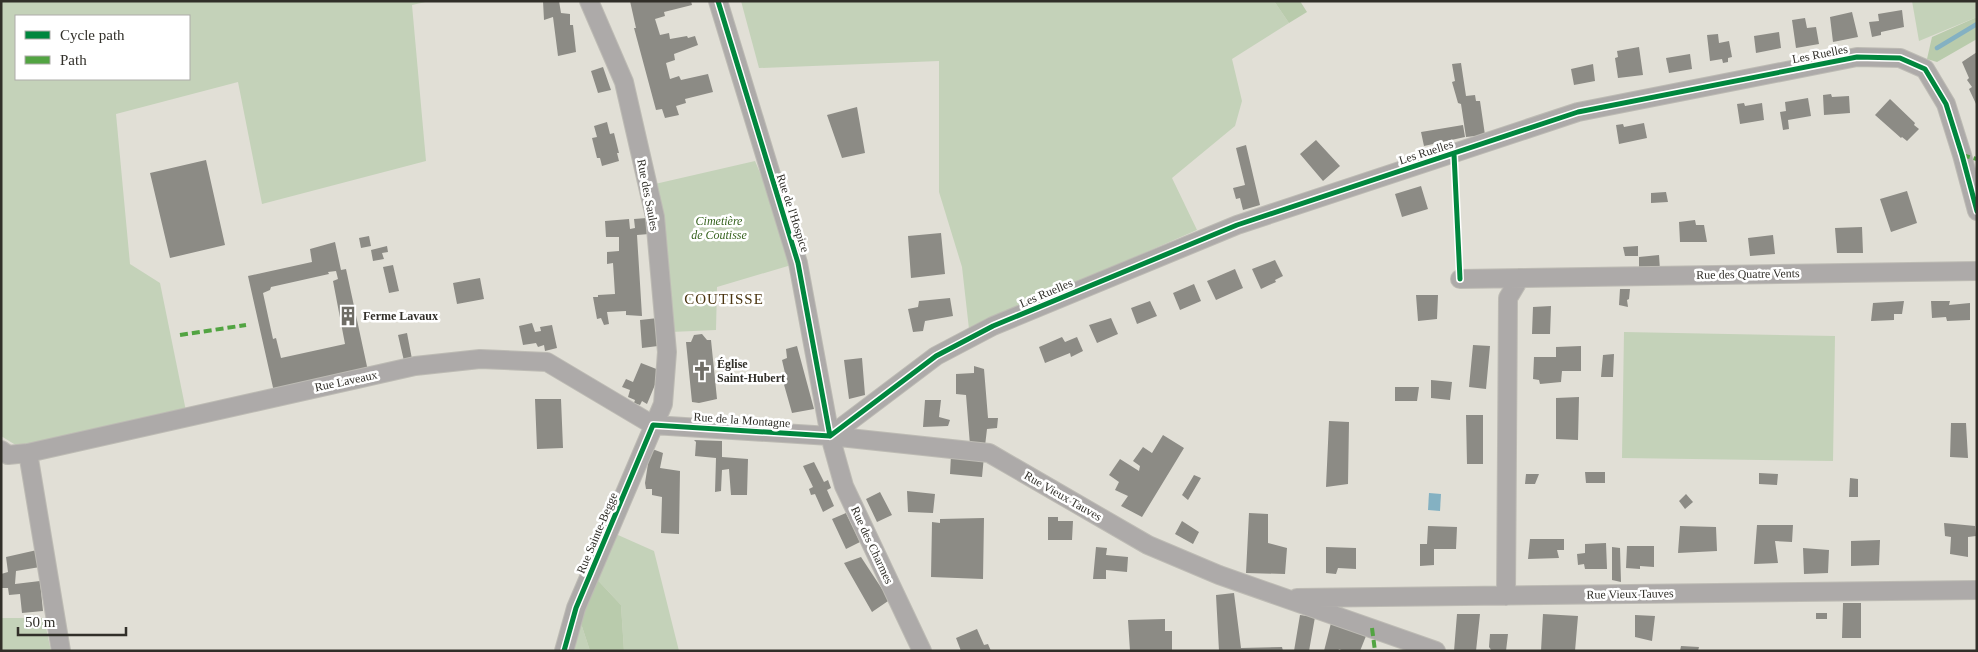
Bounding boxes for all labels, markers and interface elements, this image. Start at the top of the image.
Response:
legend [15,15,190,80]
text: Cycle path [60,27,125,43]
street label: Les Ruelles [1791,42,1849,66]
text: Path [60,52,87,68]
street label: Les Ruelles [1397,137,1455,167]
street label: Rue des Saules [634,158,662,232]
street label: Rue de l'Hospice [774,172,812,254]
park label: Cimetière de Coutisse [691,214,748,242]
street label: Rue des Quatre Vents [1696,266,1800,282]
street label: Les Ruelles [1017,275,1075,310]
district label: COUTISSE [684,291,764,307]
building icon: Ferme Lavaux [337,305,359,327]
place label: Ferme Lavaux [363,309,438,323]
place label: Église Saint-Hubert [717,357,785,385]
church icon: Église Saint-Hubert [691,360,713,382]
street label: Rue Laveaux [313,368,379,394]
street label: Rue de la Montagne [693,410,791,430]
street label: Rue Vieux Tauves [1022,468,1105,524]
street label: Rue Sainte-Begge [574,490,620,576]
street label: Rue des Charmes [848,504,896,586]
street label: Rue Vieux Tauves [1586,586,1674,602]
scale bar [18,604,125,636]
text: 50 m [25,614,56,630]

